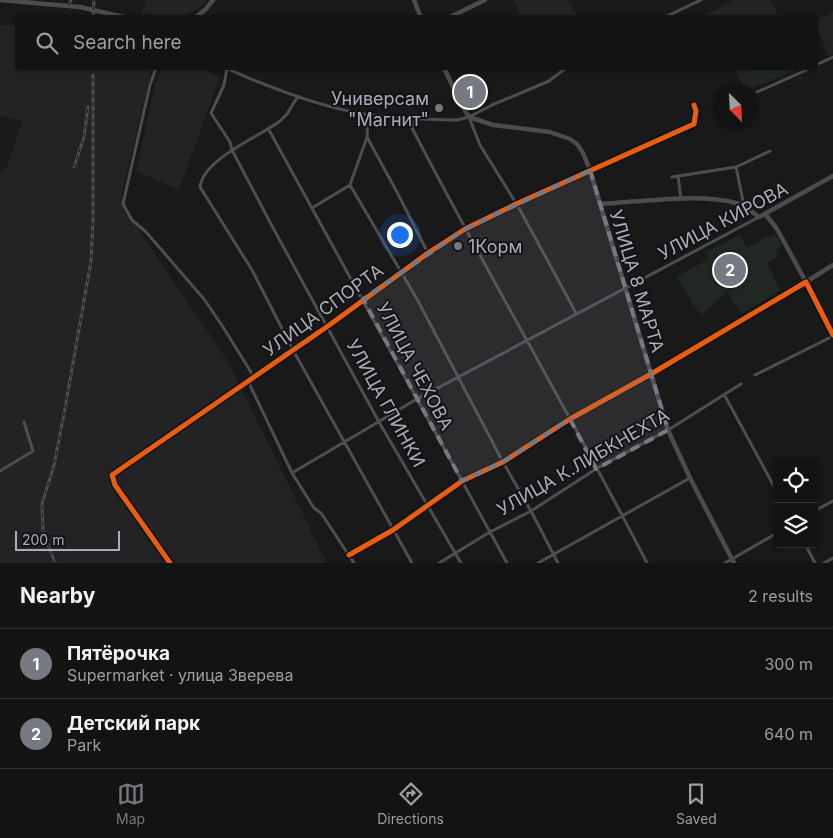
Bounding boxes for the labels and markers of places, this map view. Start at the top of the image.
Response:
pin: 1 [454,73,486,111]
place label: Универсам "Магнит" [331,88,429,130]
marker: Универсам "Магнит" [433,102,445,114]
place label: 1Корм [468,236,522,257]
marker: 1Корм [452,240,464,252]
pin: 2 [714,251,746,289]

